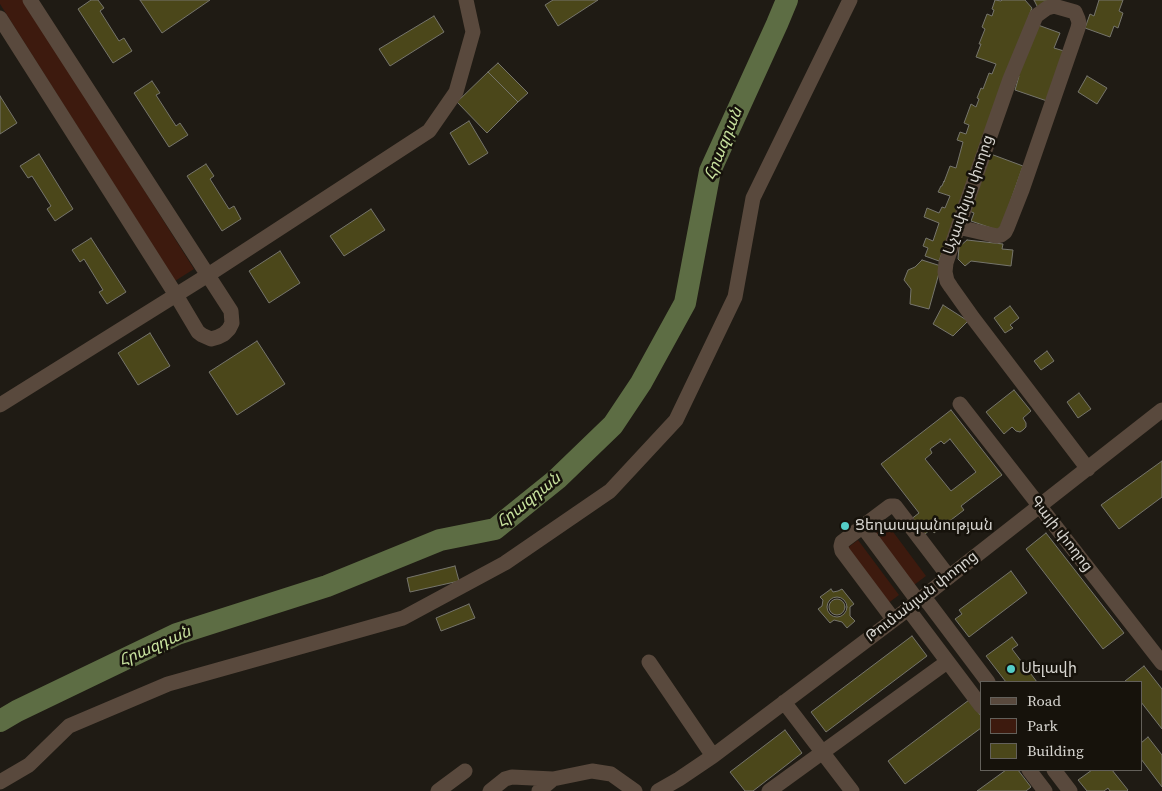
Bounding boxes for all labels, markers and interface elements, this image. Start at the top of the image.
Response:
water label: Հրազդան [701,105,747,183]
street label: Աչափնյա փողոց [940,133,998,257]
water label: Հրազդան [493,469,565,533]
street label: Գայի փողոց [1026,493,1096,575]
place label: Ցեղասպանության [855,517,993,535]
marker: Ցեղասպանության [839,520,851,532]
street label: Թումանյան փողոց [862,548,982,646]
water label: Հրազդան [116,623,194,671]
place label: Սելավի [1021,660,1077,678]
marker: Սելավի [1005,663,1017,675]
legend [980,681,1142,771]
text: Road [1027,690,1061,711]
text: Park [1027,715,1058,736]
text: Building [1027,740,1084,761]

